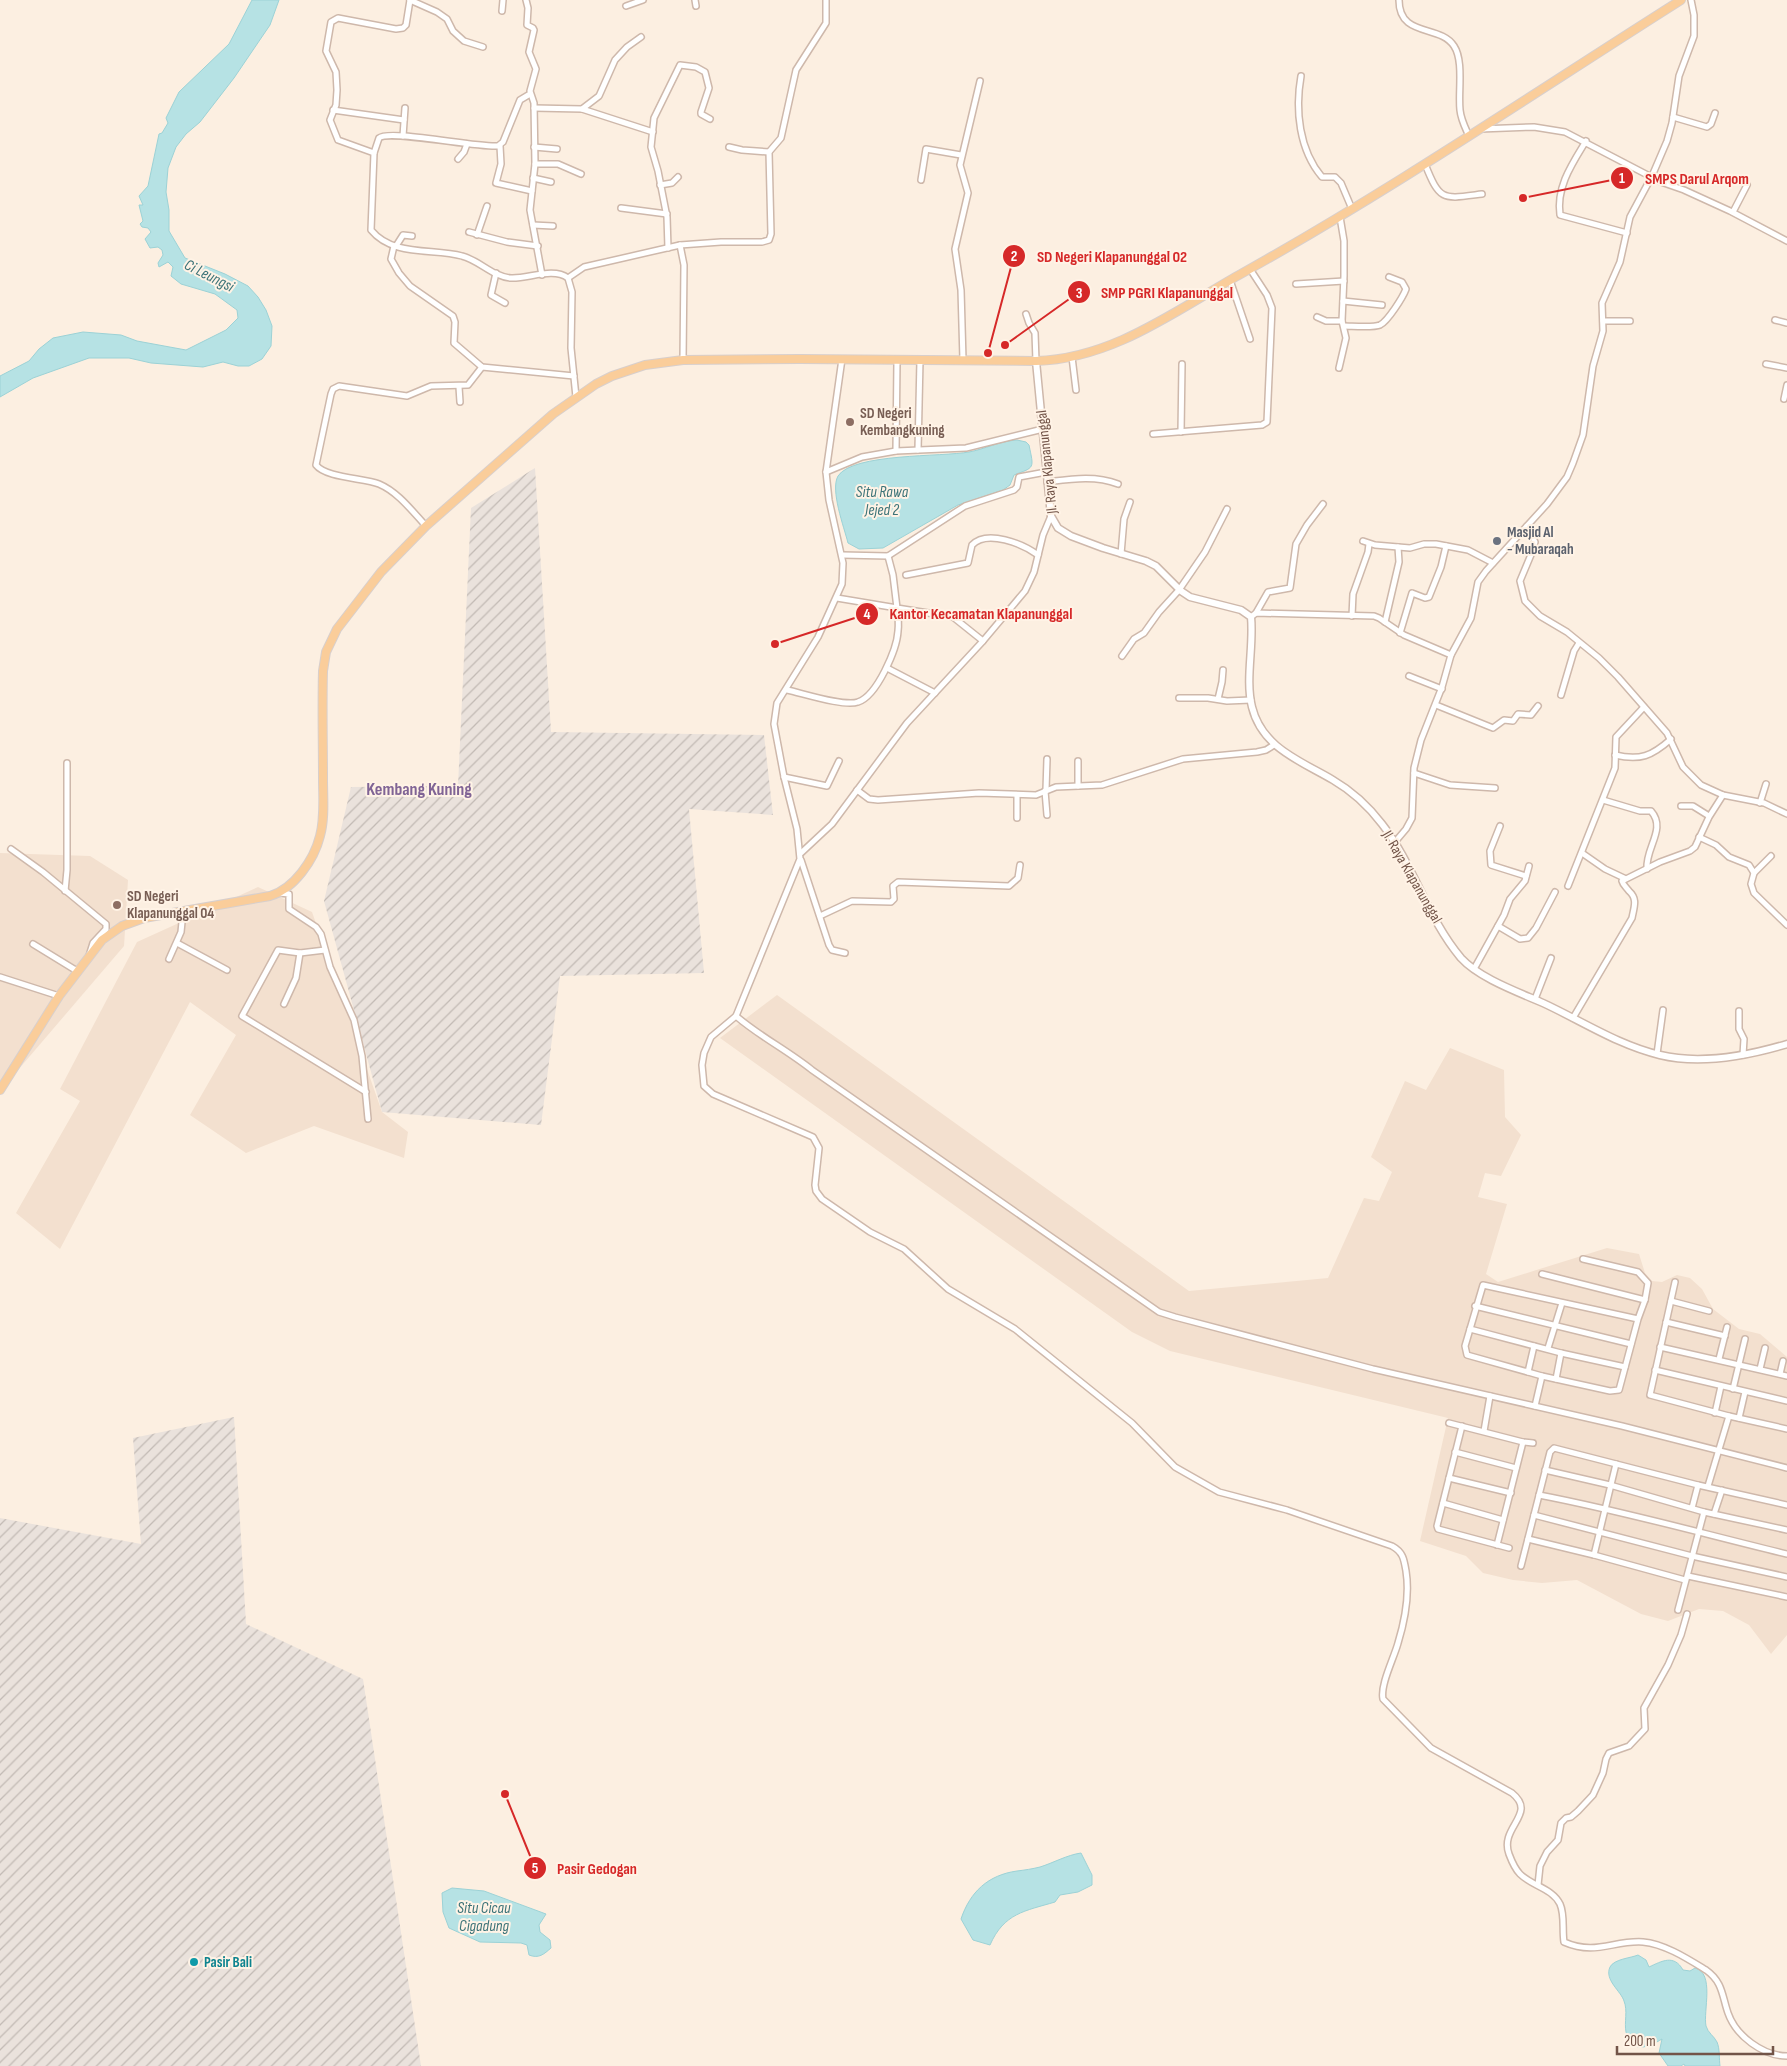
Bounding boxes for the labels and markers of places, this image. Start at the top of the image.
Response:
callout: SMPS Darul Arqom [1610,163,1759,194]
callout: SD Negeri Klapanunggal 02 [1001,241,1197,272]
callout: SMP PGRI Klapanunggal [1066,277,1243,308]
place label: SD Negeri Kembangkuning [860,404,945,440]
marker: SD Negeri Kembangkuning [844,416,856,428]
place label: Masjid Al - Mubaraqah [1507,523,1574,559]
marker: Masjid Al - Mubaraqah [1491,535,1503,547]
callout: Kantor Kecamatan Klapanunggal [854,598,1082,629]
place label: SD Negeri Klapanunggal 04 [127,887,214,923]
marker: SD Negeri Klapanunggal 04 [111,899,123,911]
callout: Pasir Gedogan [522,1853,647,1884]
place label: Pasir Bali [204,1953,252,1972]
marker: Pasir Bali [188,1956,200,1968]

